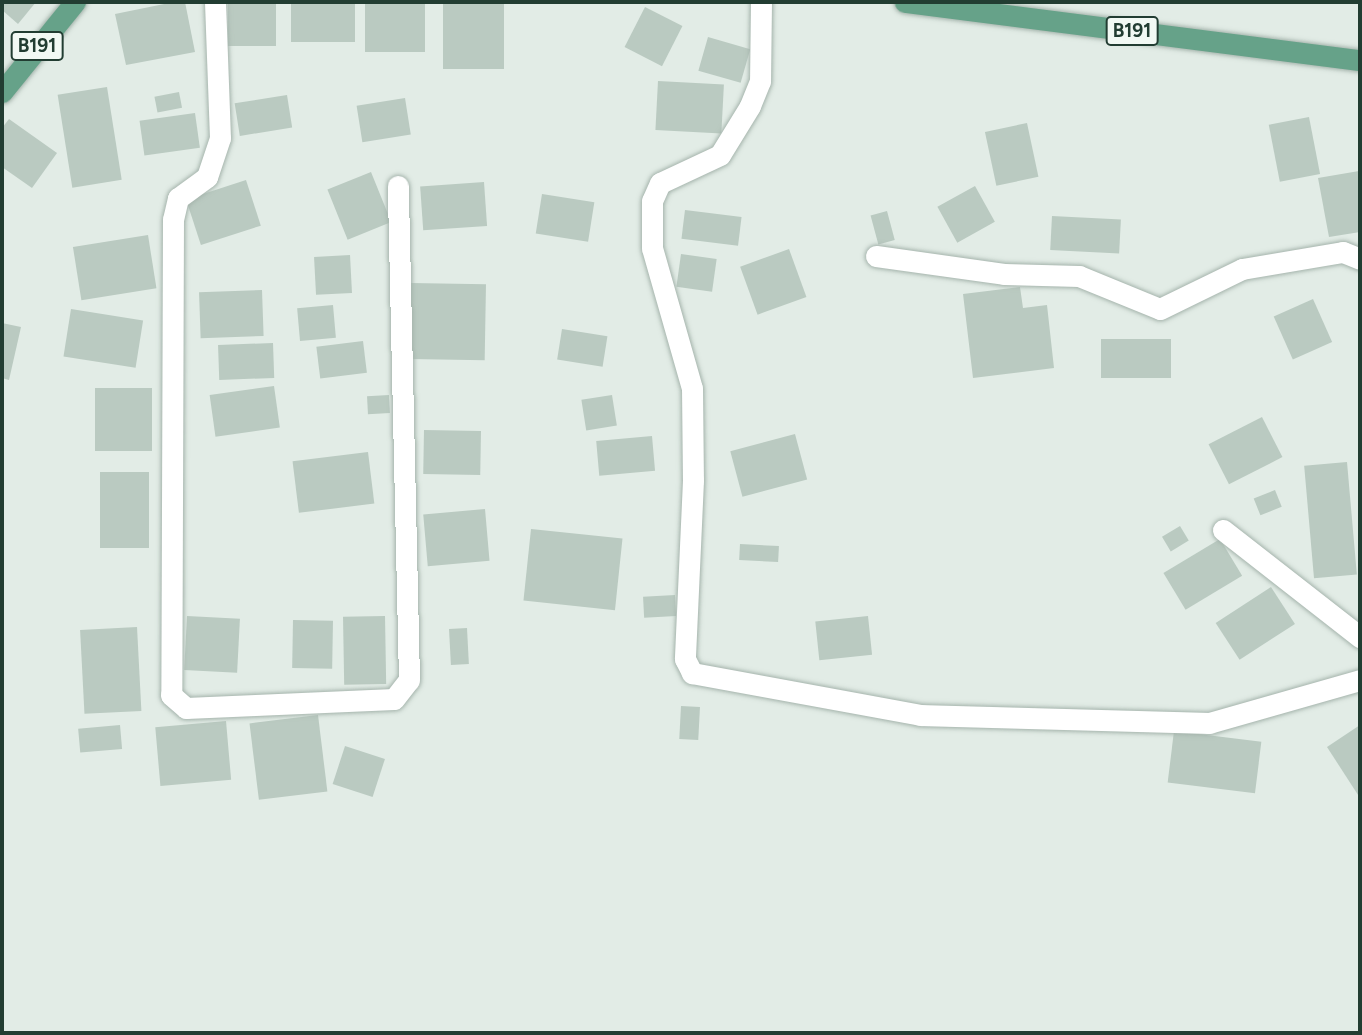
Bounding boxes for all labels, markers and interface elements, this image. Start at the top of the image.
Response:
road number: B191 [1104,16,1160,46]
road number: B191 [9,30,65,61]

